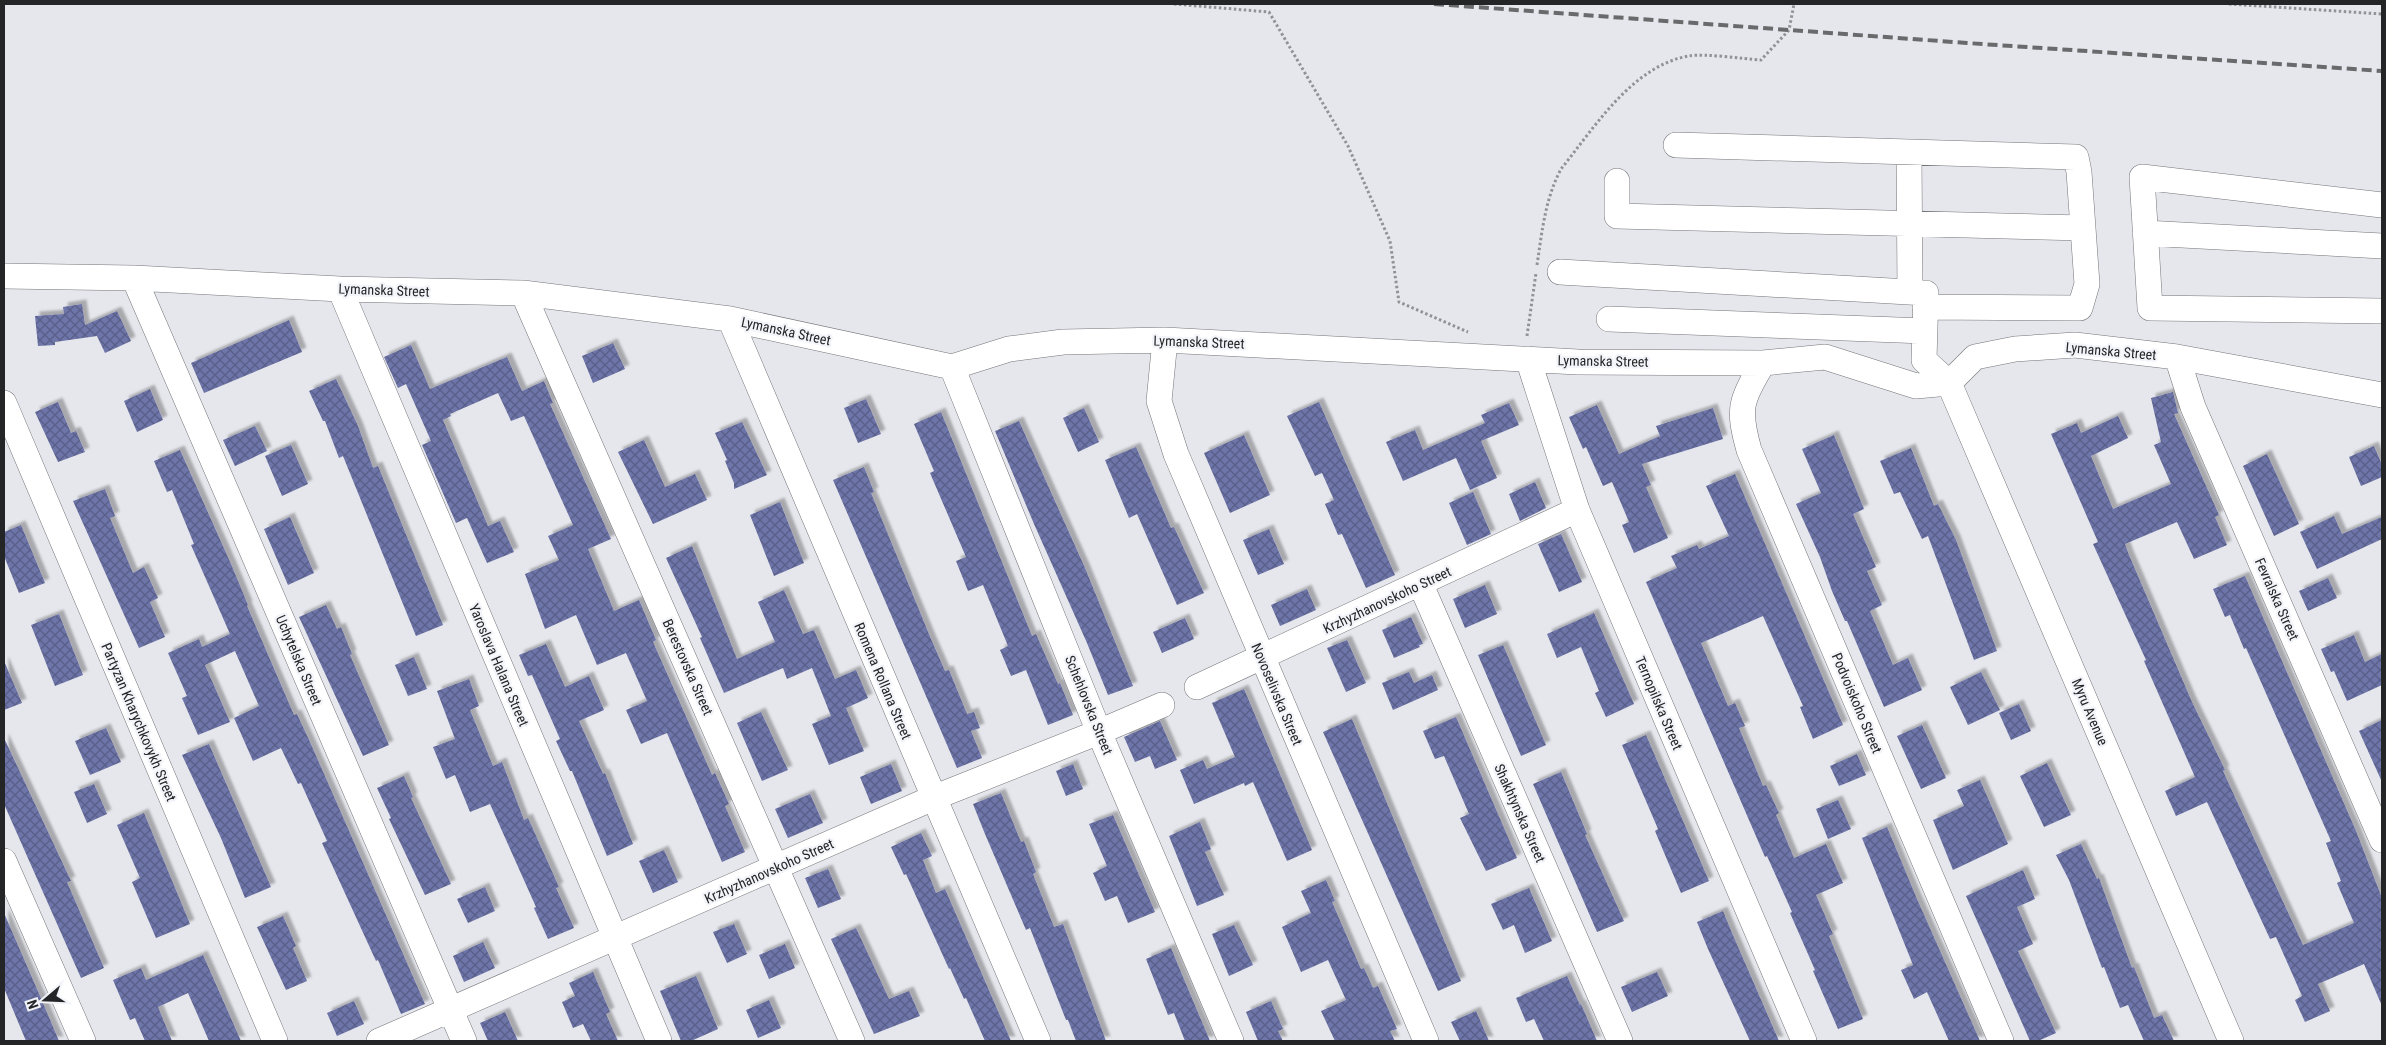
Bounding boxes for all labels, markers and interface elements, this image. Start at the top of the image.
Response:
street label: Lymanska Street [338,280,430,300]
street label: Lymanska Street [740,314,832,348]
street label: Lymanska Street [1153,332,1245,352]
street label: Lymanska Street [2065,339,2157,363]
street label: Lymanska Street [1557,352,1649,370]
street label: Fevralska Street [2252,555,2302,643]
street label: Krzhyzhanovskoho Street [1320,563,1454,637]
street label: Yaroslava Halana Street [466,601,532,729]
street label: Uchytelska Street [273,613,325,707]
street label: Berestovska Street [660,616,716,718]
street label: Romena Rollana Street [851,620,915,742]
street label: Partyzan Kharychkovykh Street [98,640,180,804]
street label: Novoselivska Street [1248,641,1306,747]
street label: Podvoiskoho Street [1829,650,1885,756]
street label: Schehlovska Street [1062,653,1116,757]
street label: Ternopilska Street [1632,654,1686,752]
street label: Myru Avenue [2069,676,2111,748]
street label: Shakhtynska Street [1491,761,1549,865]
street label: Krzhyzhanovskoho Street [702,835,836,907]
north arrow [20,975,70,1025]
text: N [24,998,42,1011]

